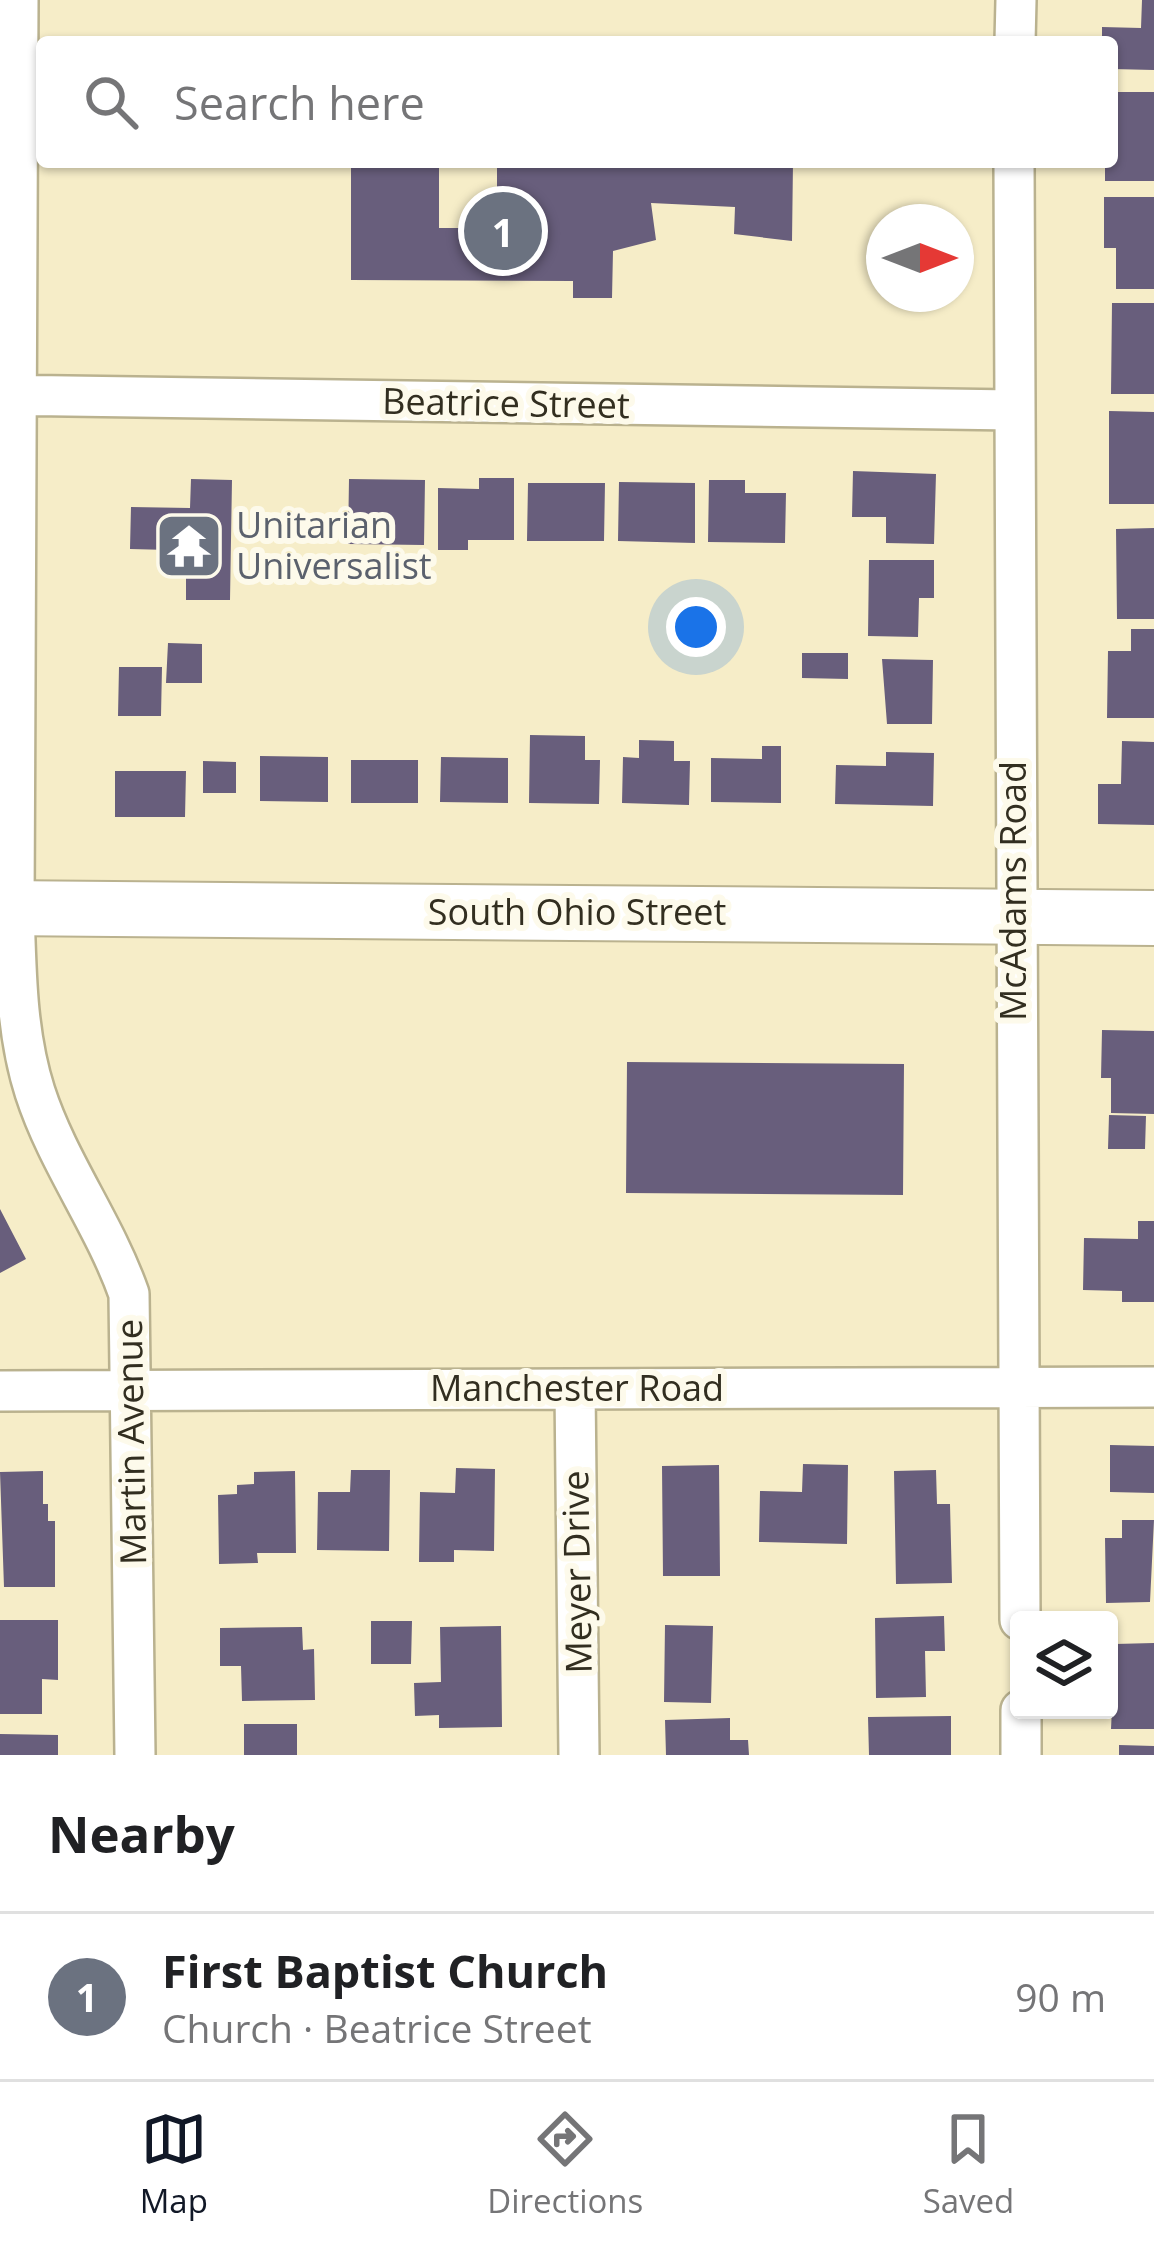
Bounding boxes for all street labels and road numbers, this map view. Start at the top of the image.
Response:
street label: Beatrice Street [382,376,630,429]
street label: McAdams Road [988,761,1037,1021]
street label: South Ohio Street [428,887,726,936]
street label: Martin Avenue [104,1319,157,1565]
street label: Manchester Road [430,1363,724,1412]
street label: Meyer Drive [550,1470,603,1674]

